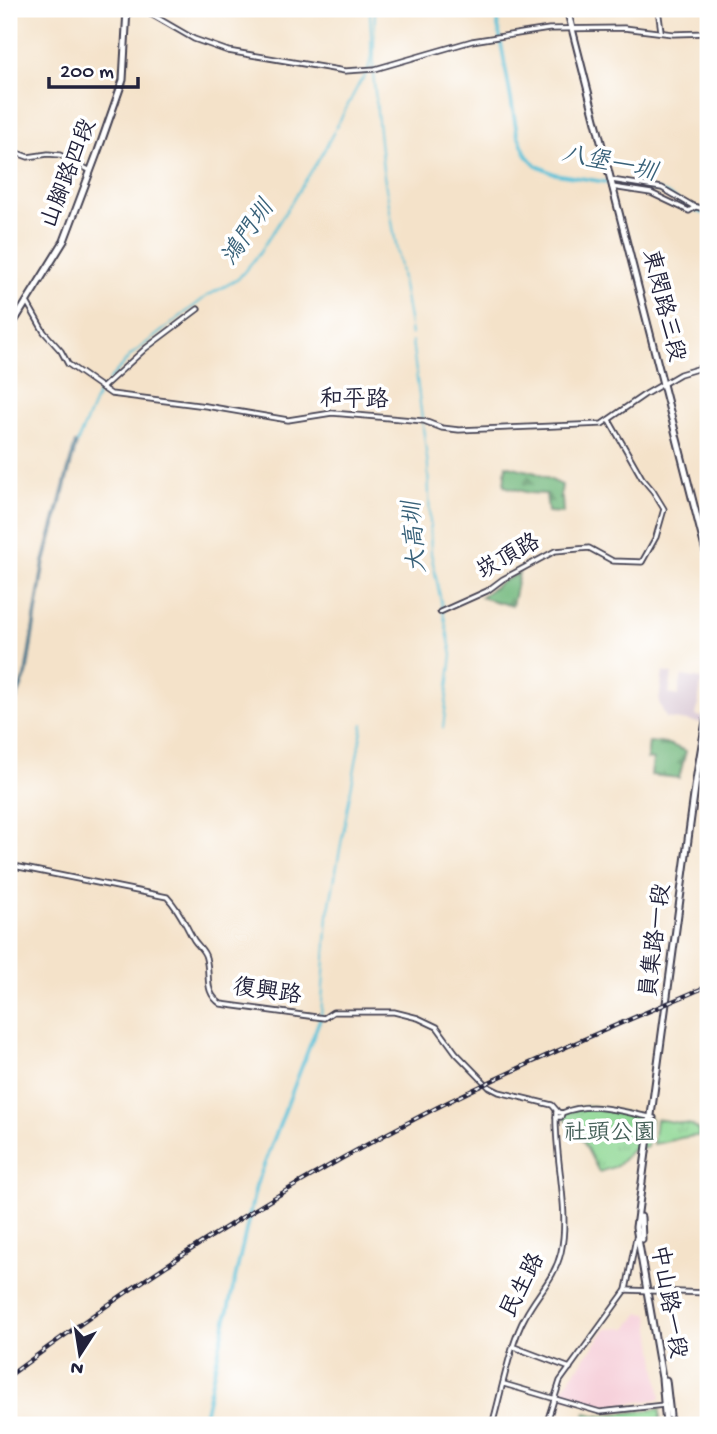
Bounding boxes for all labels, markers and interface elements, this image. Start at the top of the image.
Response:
scale bar [49,46,138,90]
text: 200 m [60,61,114,86]
street label: 山腳路四段 [36,115,103,233]
water label: 八堡一圳 [559,140,662,190]
water label: 鴻門圳 [216,193,283,272]
street label: 東閔路三段 [635,247,690,365]
street label: 和平路 [319,386,389,415]
water label: 大高圳 [398,497,435,574]
street label: 崁頂路 [471,527,546,587]
street label: 員集路一段 [635,882,677,1000]
street label: 復興路 [231,974,303,1011]
park label: 社頭公園 [564,1121,656,1148]
street label: 中山路一段 [644,1243,691,1361]
street label: 民生路 [495,1249,552,1323]
north arrow [46,1318,116,1388]
text: N [69,1355,86,1380]

